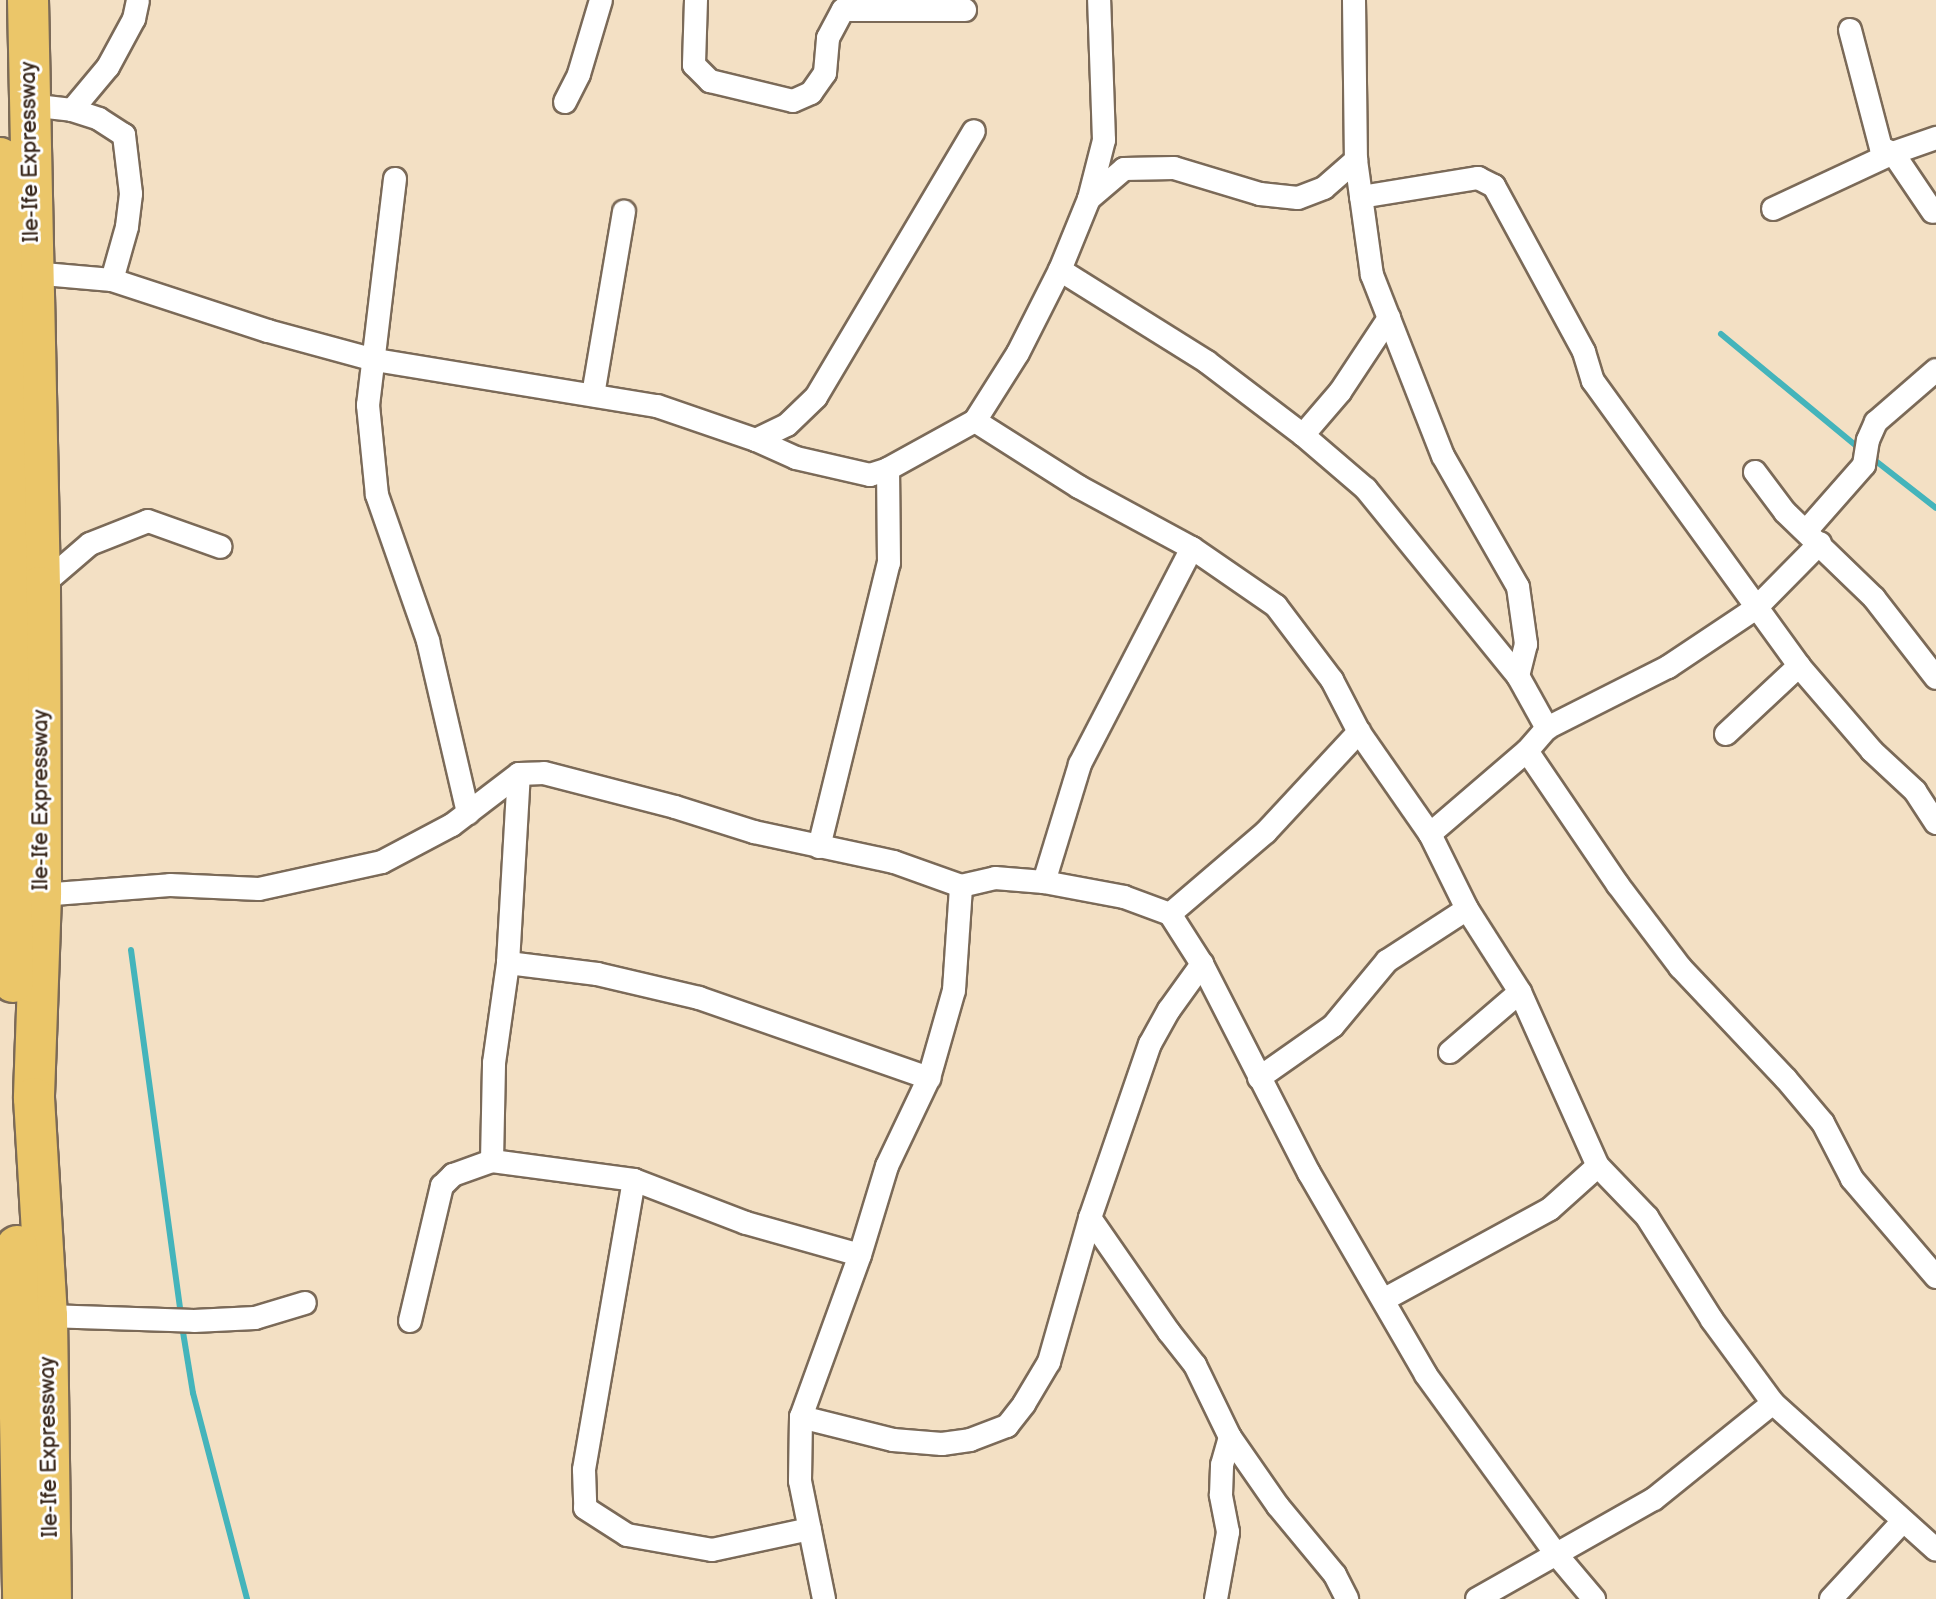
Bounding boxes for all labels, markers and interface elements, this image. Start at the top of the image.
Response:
street label: Ile-Ife Expressway [15,61,45,243]
street label: Ile-Ife Expressway [28,709,54,891]
street label: Ile-Ife Expressway [34,1356,64,1538]

